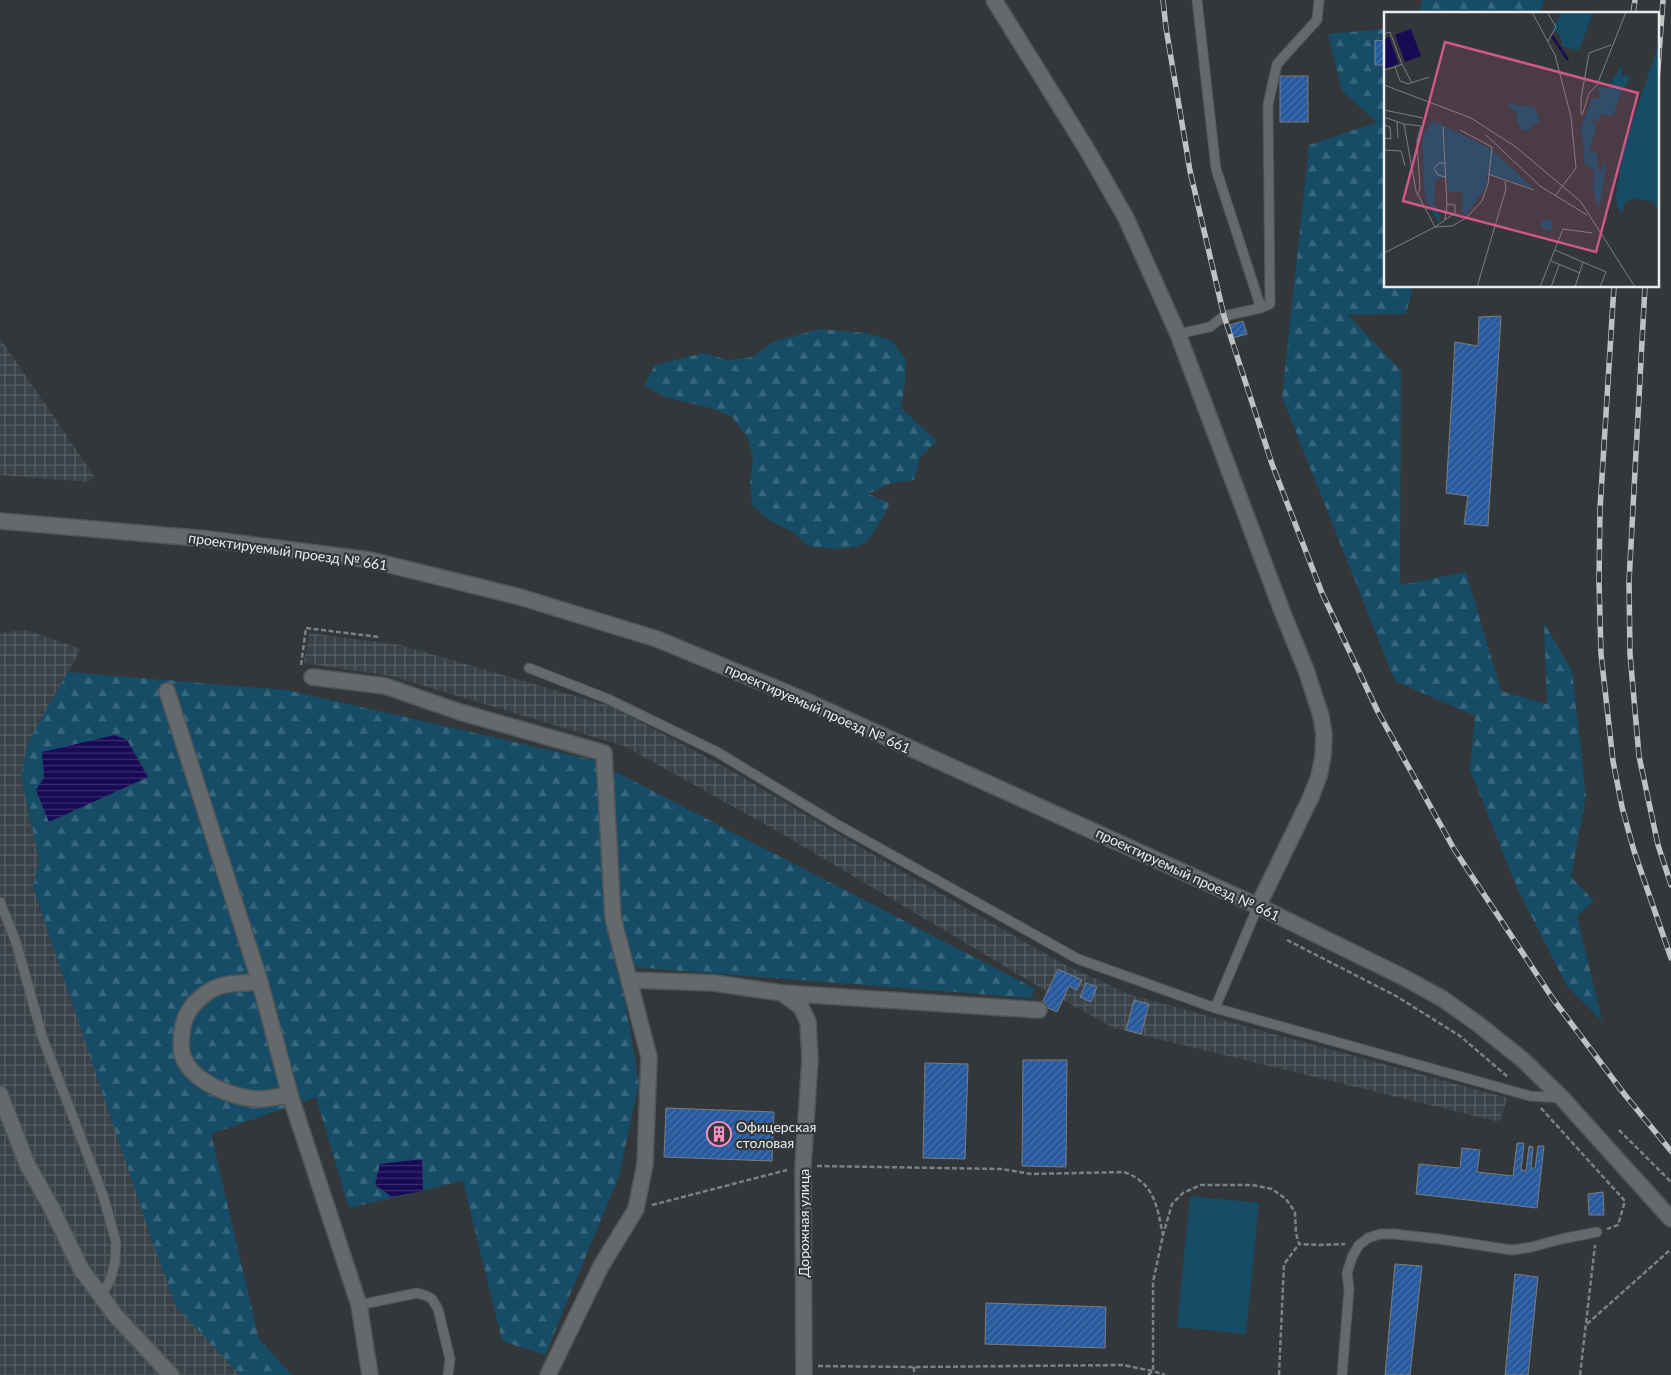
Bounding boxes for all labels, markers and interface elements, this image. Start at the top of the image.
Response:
inset map [1384,12,1658,288]
street label: проектируемый проезд № 661 [187,529,389,573]
street label: проектируемый проезд № 661 [723,659,913,757]
street label: проектируемый проезд № 661 [1093,824,1283,924]
place label: Офицерская столовая [736,1118,816,1151]
building icon: Офицерская столовая [706,1121,732,1147]
street label: Дорожная улица [795,1169,812,1277]

